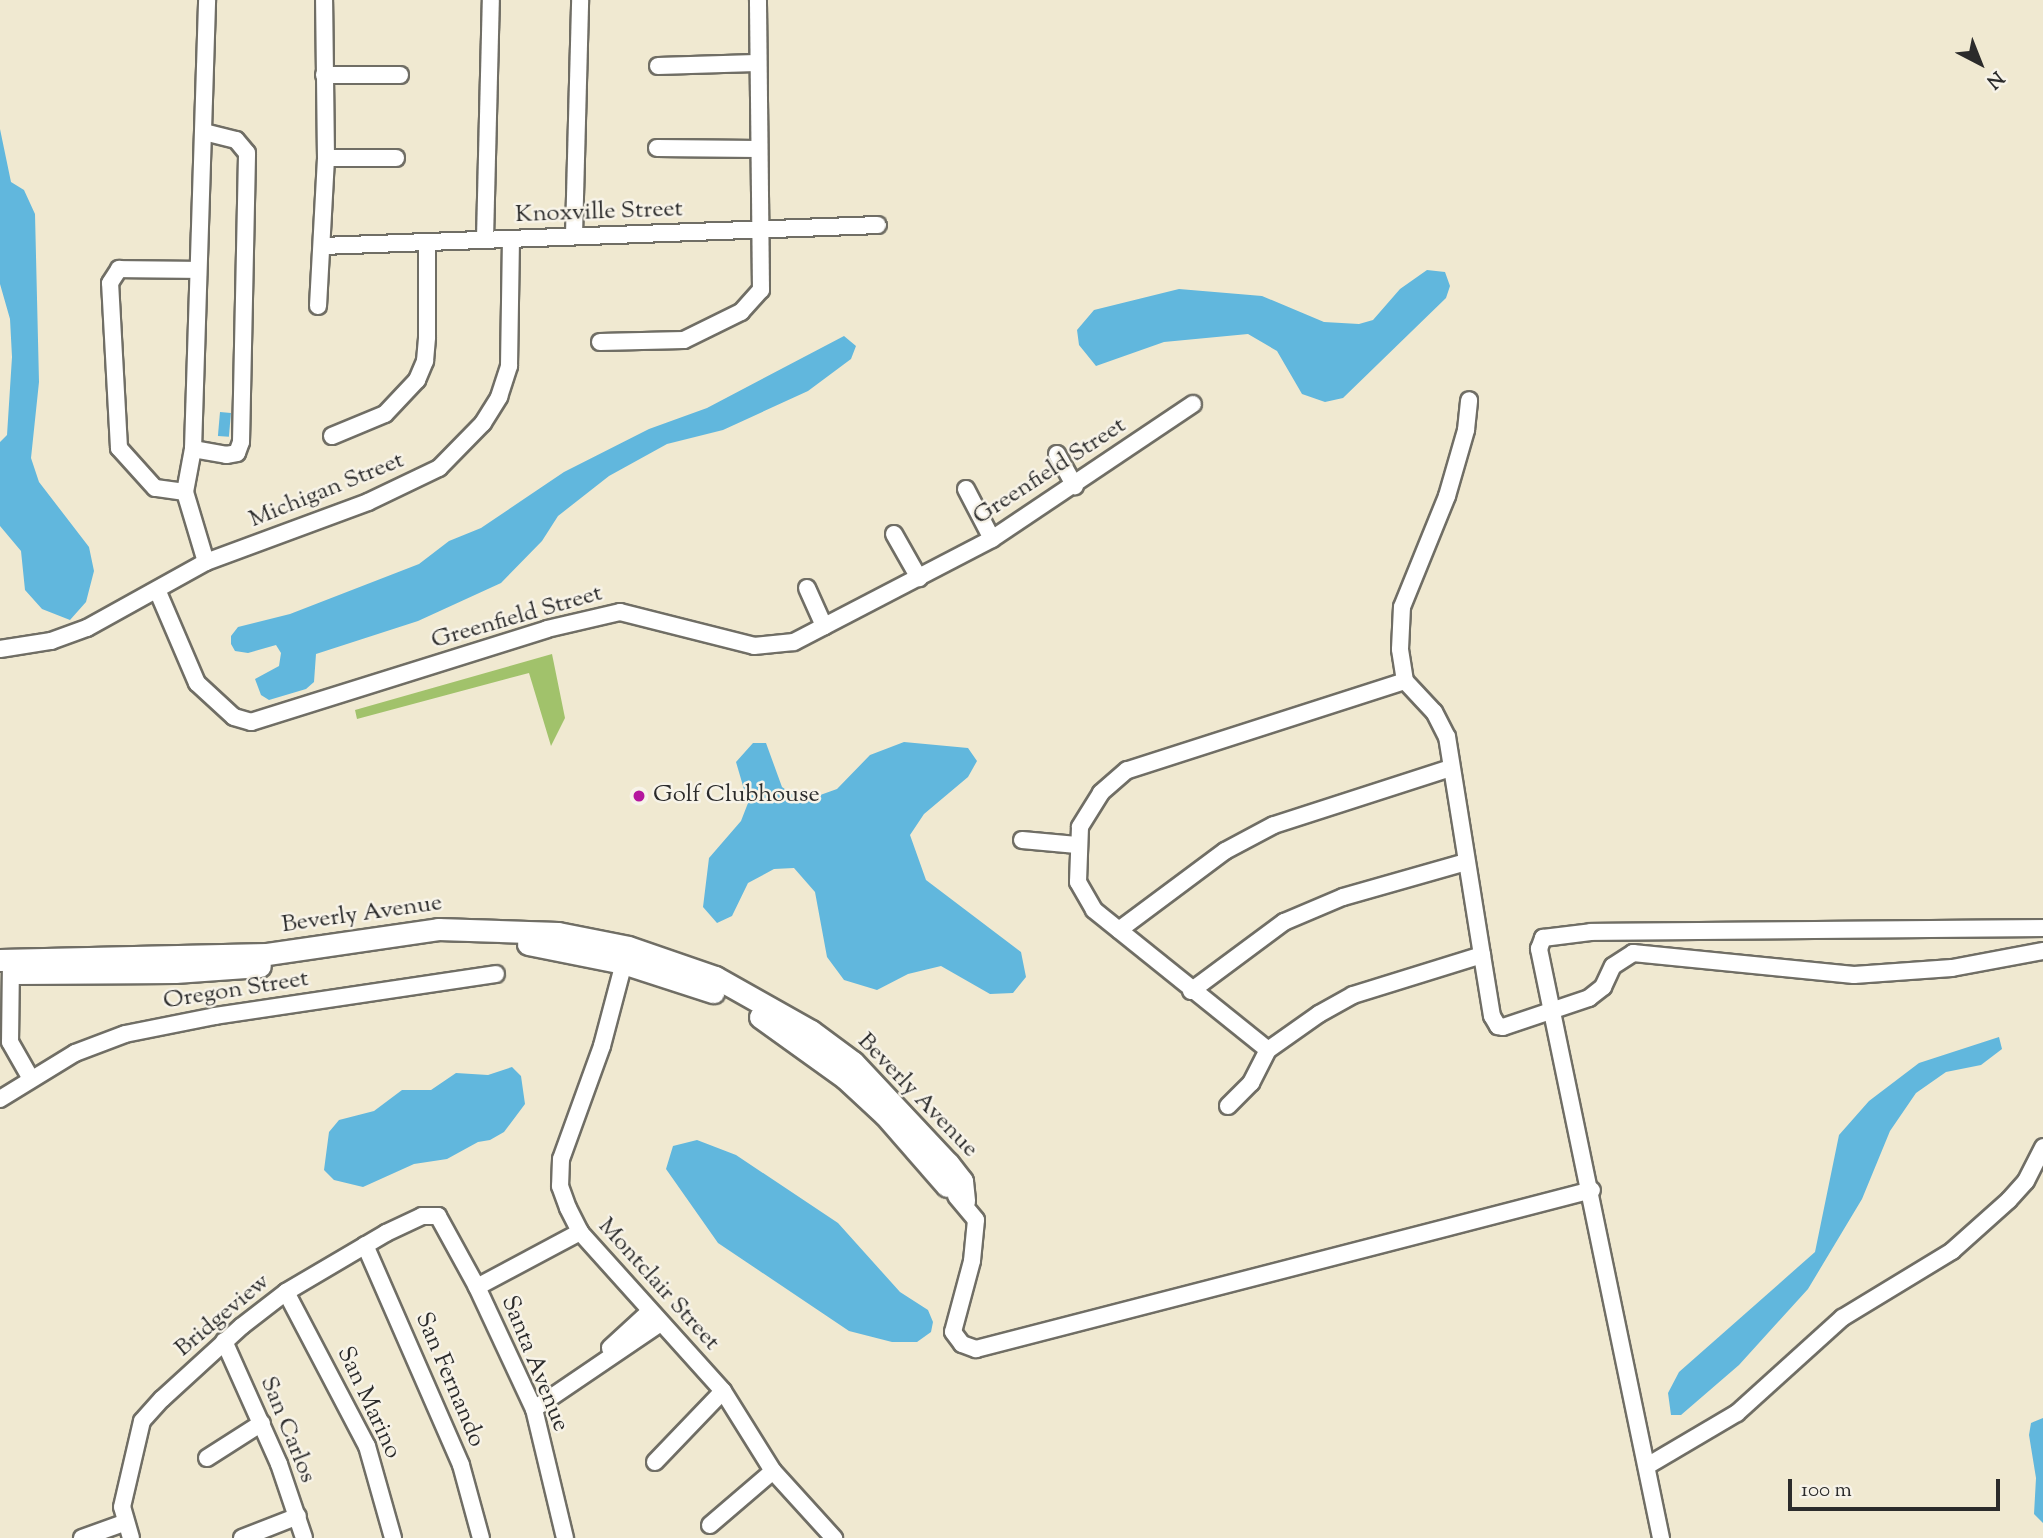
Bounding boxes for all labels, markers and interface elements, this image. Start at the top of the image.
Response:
north arrow [1945,28,2015,98]
text: N [1980,64,2009,94]
street label: Knoxville Street [515,196,683,230]
street label: Greenfield Street [968,412,1132,532]
street label: Michigan Street [245,447,409,535]
street label: Greenfield Street [428,580,606,656]
place label: Golf Clubhouse [653,782,820,810]
marker: Golf Clubhouse [631,788,647,804]
street label: Beverly Avenue [280,889,444,941]
street label: Oregon Street [161,965,311,1017]
street label: Beverly Avenue [851,1028,983,1164]
street label: Montclair Street [591,1213,725,1357]
street label: Bridgeview [170,1268,276,1364]
street label: Santa Avenue [494,1292,574,1436]
street label: San Fernando [408,1308,490,1452]
street label: San Marino [330,1342,406,1464]
street label: San Carlos [253,1373,321,1487]
scale bar [1791,1464,2003,1508]
text: 100 m [1801,1476,1852,1506]

